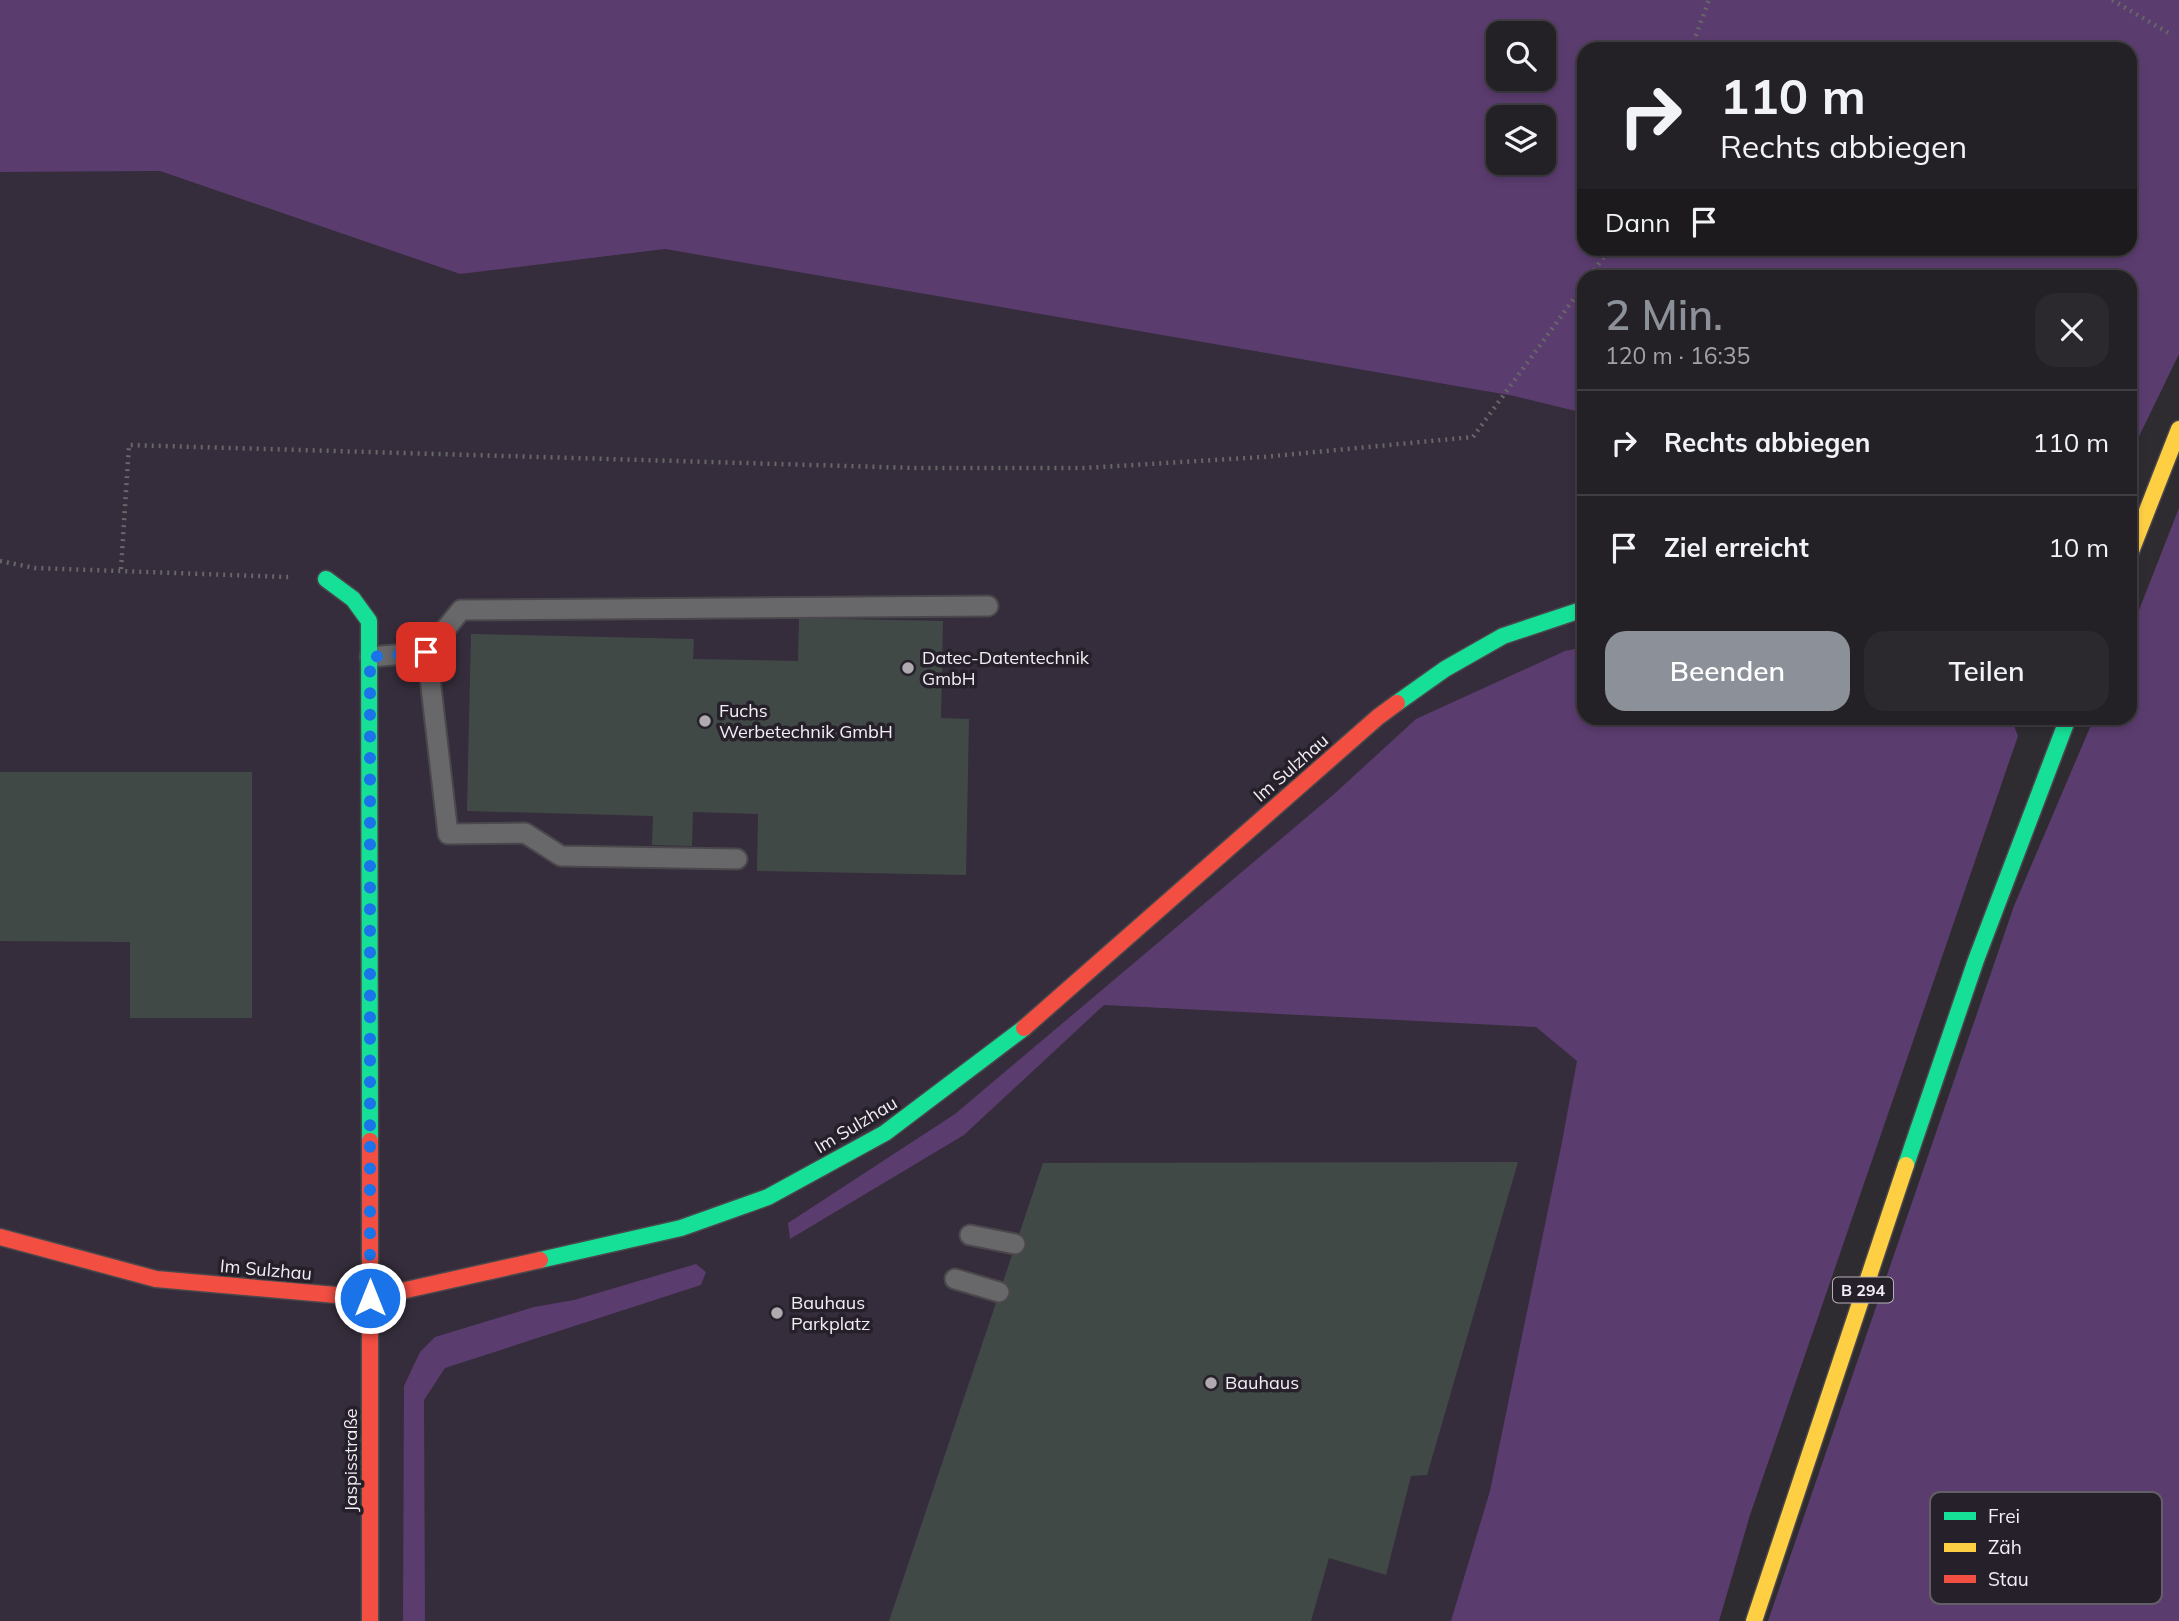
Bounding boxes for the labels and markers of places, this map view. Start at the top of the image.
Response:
pin [396,622,456,682]
place label: Datec-Datentechnik GmbH [922,646,1090,690]
marker: Datec-Datentechnik GmbH [900,660,916,676]
place label: Fuchs Werbetechnik GmbH [719,699,893,743]
marker: Fuchs Werbetechnik GmbH [697,713,713,729]
place label: Bauhaus Parkplatz [791,1291,870,1335]
marker: Bauhaus Parkplatz [769,1305,785,1321]
place label: Bauhaus [1225,1371,1299,1394]
marker: Bauhaus [1203,1375,1219,1391]

